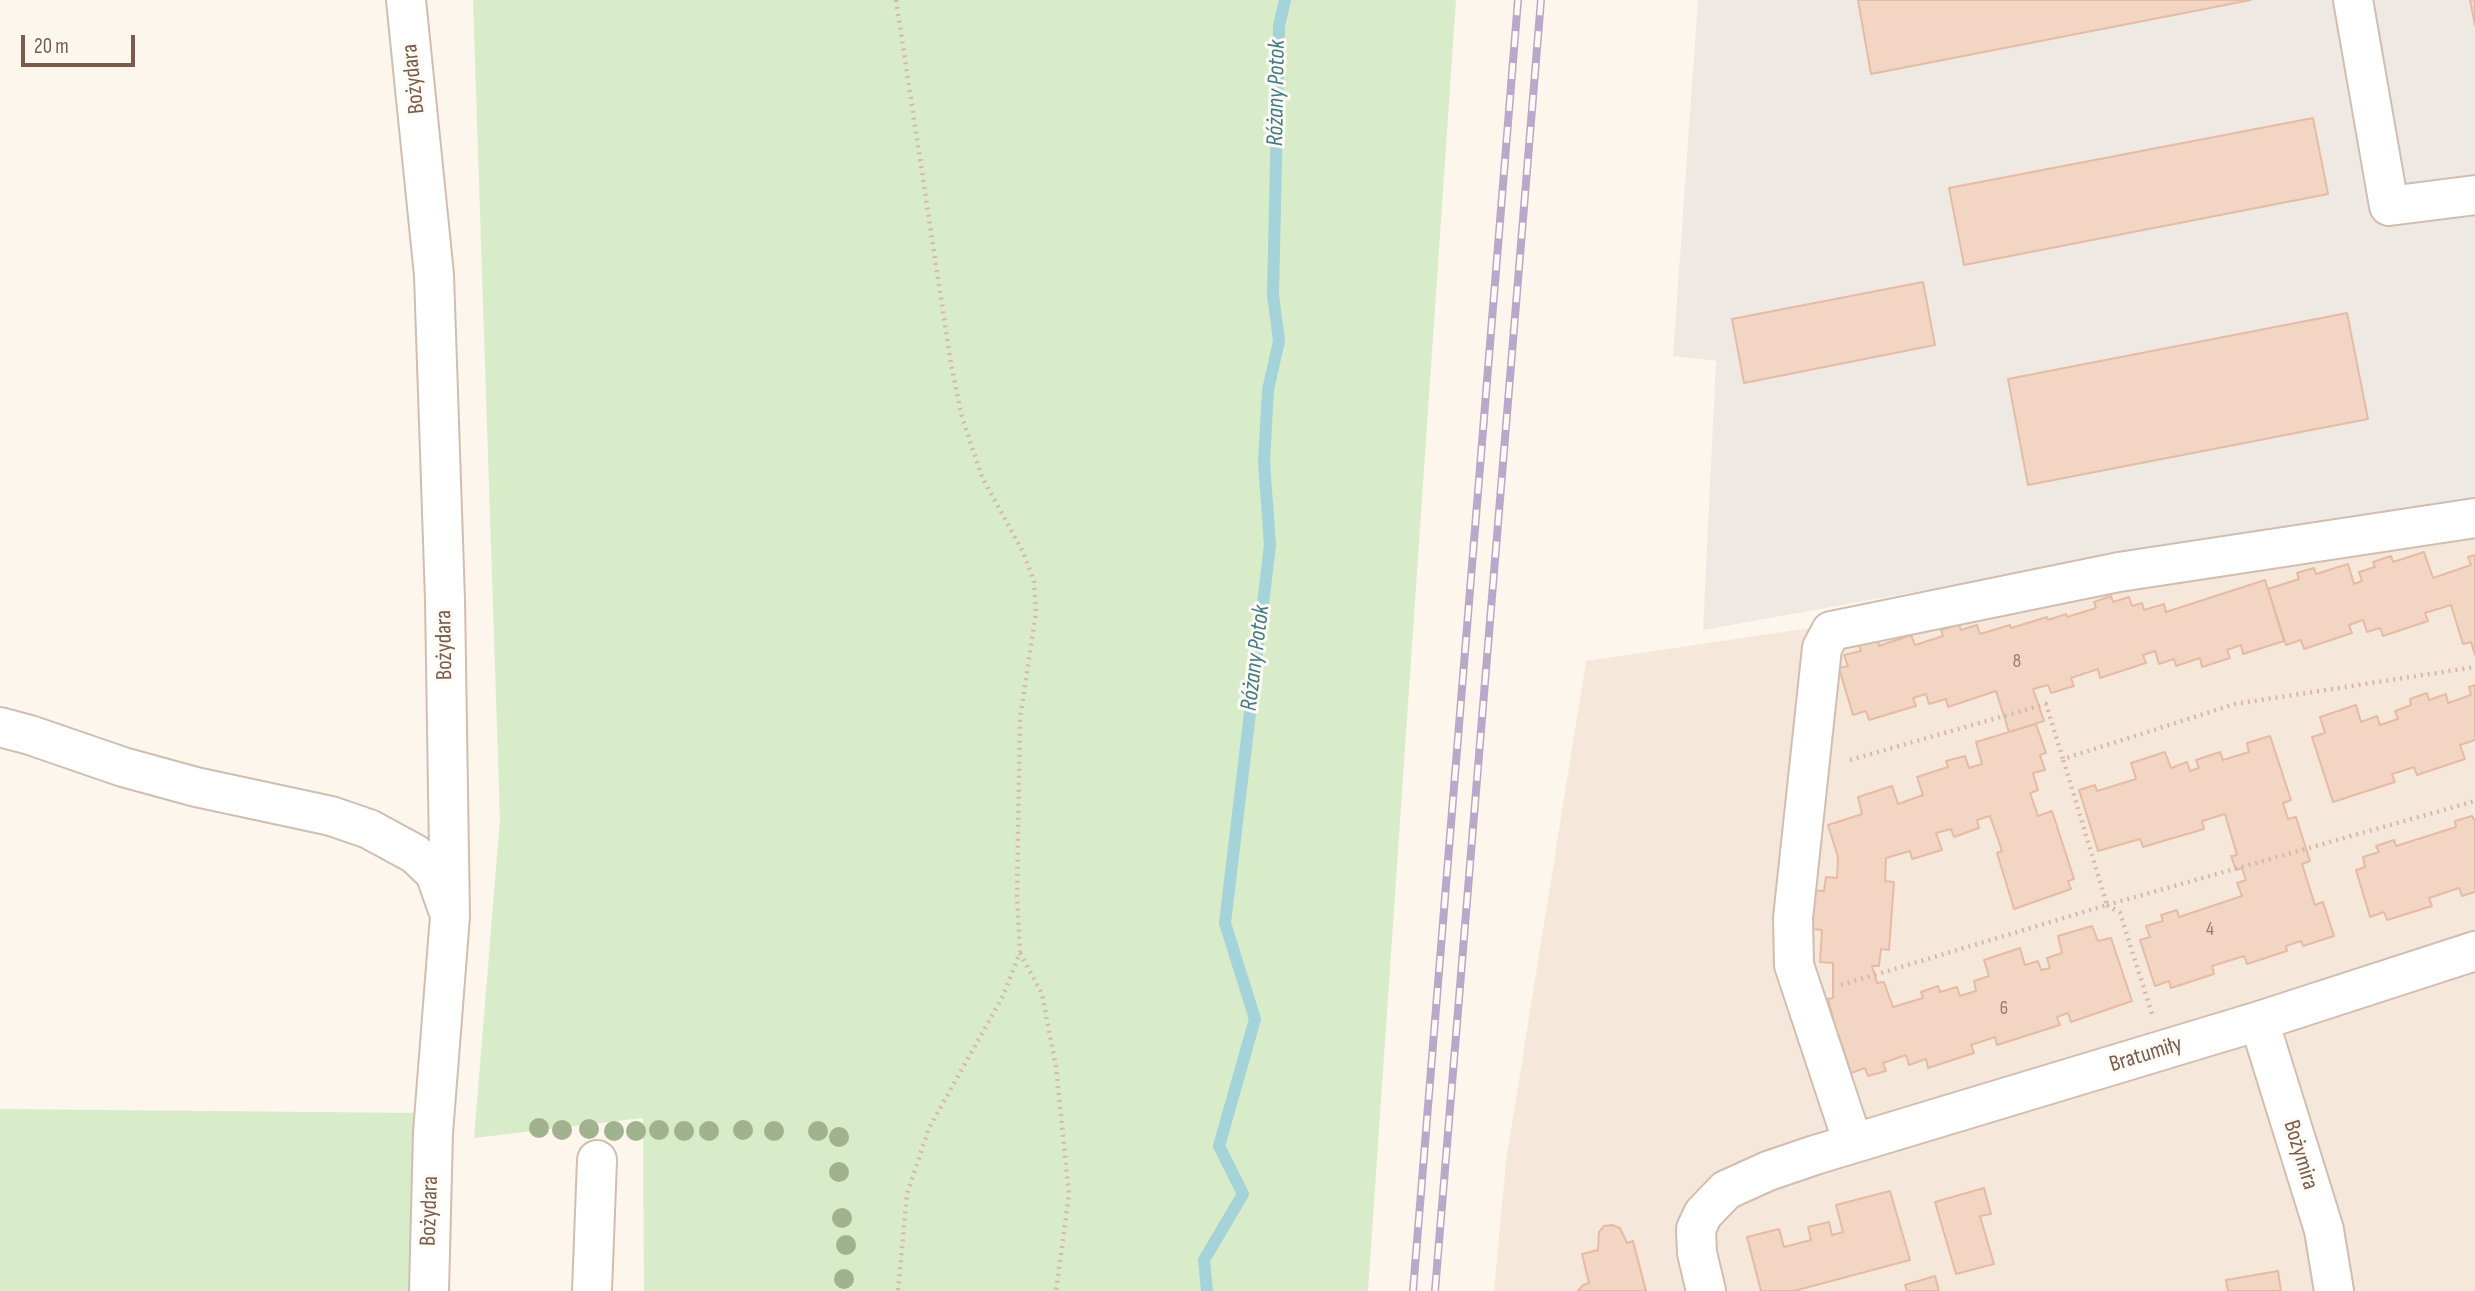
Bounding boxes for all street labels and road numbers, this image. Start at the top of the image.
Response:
street label: Bożydara [397,43,431,115]
street label: Bożydara [431,610,459,680]
street label: Bratumiły [2106,1031,2186,1079]
street label: Bożymira [2276,1117,2324,1193]
street label: Bożydara [415,1175,445,1247]

